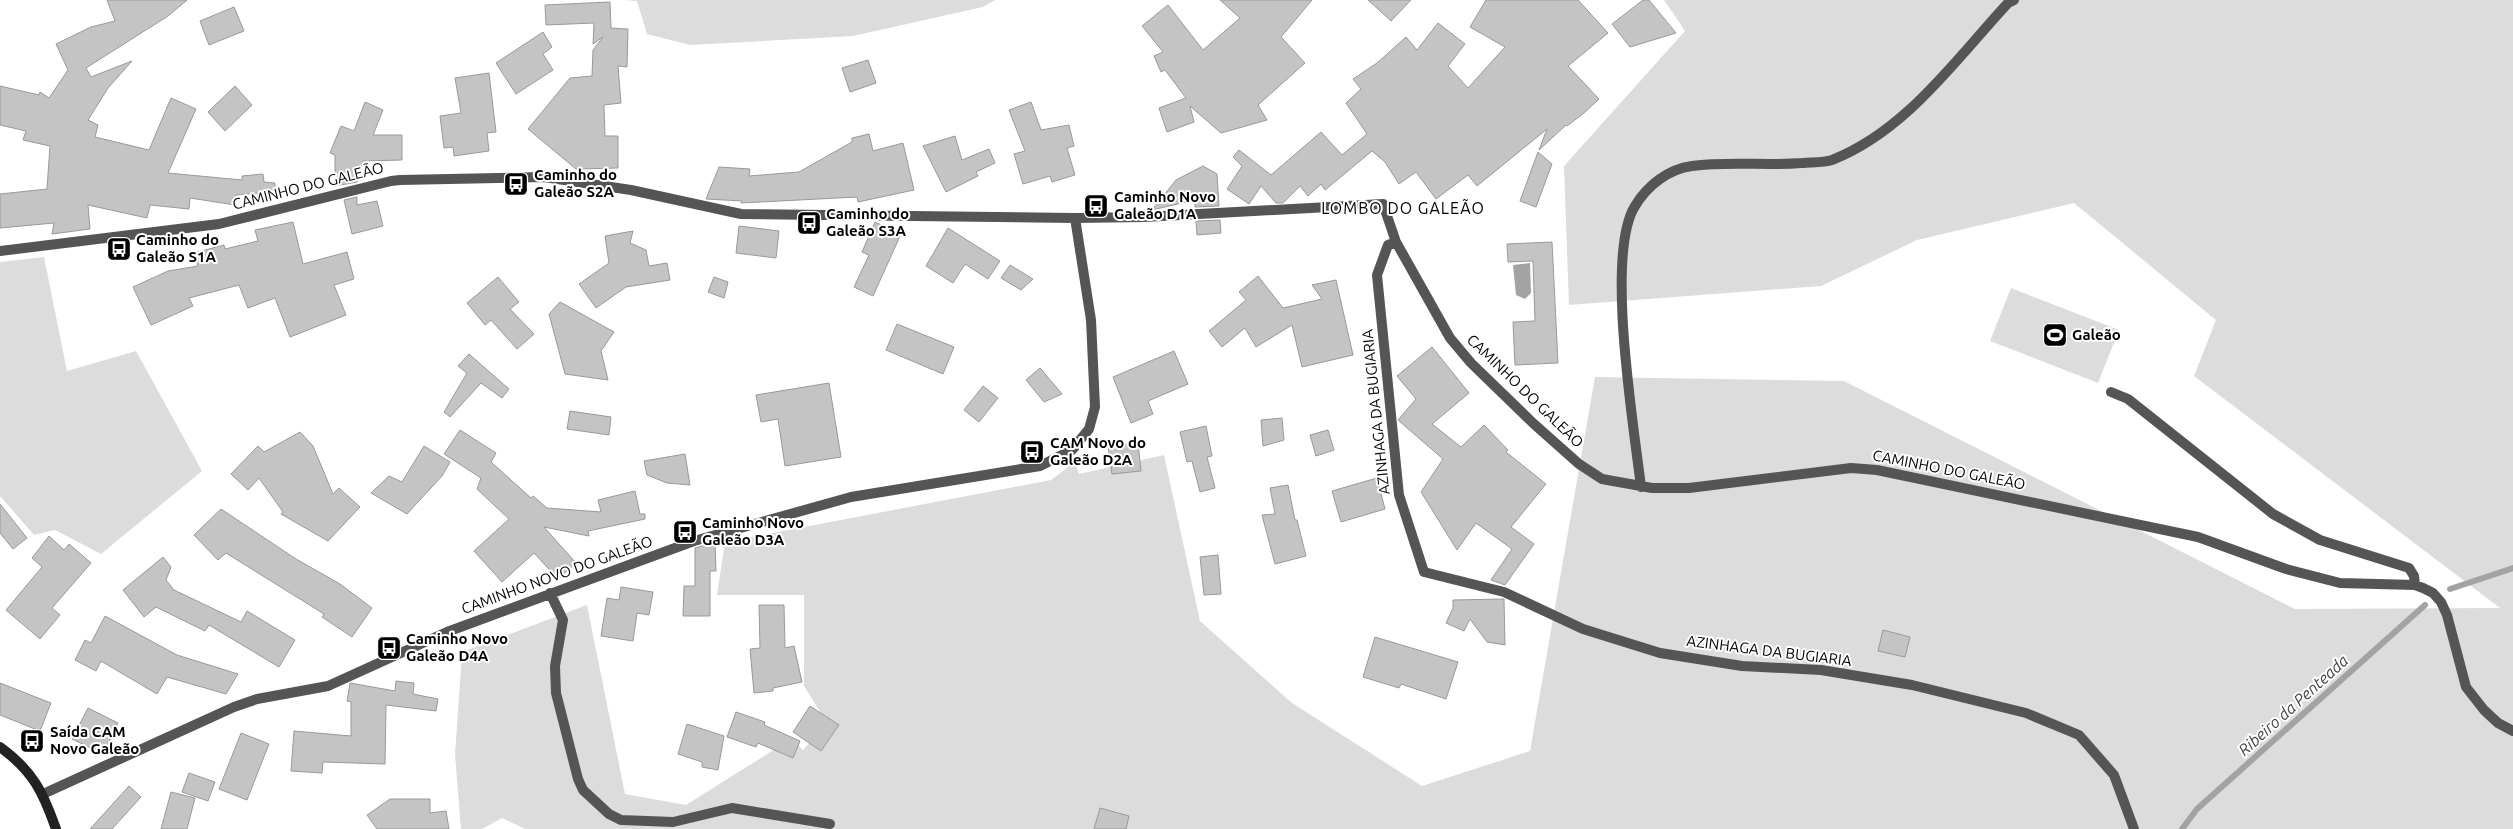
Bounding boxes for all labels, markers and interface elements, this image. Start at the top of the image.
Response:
street label: CAMINHO DO GALEÃO [230,158,385,213]
place label: Caminho do Galeão S2A [534,166,617,200]
bus stop icon: Caminho do Galeão S2A [503,171,529,197]
place label: Caminho Novo Galeão D1A [1114,188,1216,222]
bus stop icon: Caminho Novo Galeão D1A [1083,193,1109,219]
district label: LOMBO DO GALEÃO [1321,198,1485,217]
place label: Caminho do Galeão S3A [826,205,909,239]
bus stop icon: Caminho do Galeão S3A [796,210,822,236]
place label: Caminho do Galeão S1A [136,231,219,265]
bus stop icon: Caminho do Galeão S1A [106,236,132,262]
sports icon: Galeão [2042,322,2068,348]
place label: Galeão [2072,326,2121,343]
street label: AZINHAGA DA BUGIARIA [1358,328,1393,496]
street label: CAMINHO DO GALEÃO [1464,331,1587,451]
place label: CAM Novo do Galeão D2A [1050,434,1146,468]
bus stop icon: CAM Novo do Galeão D2A [1019,439,1045,465]
street label: CAMINHO DO GALEÃO [1871,446,2027,493]
place label: Caminho Novo Galeão D3A [702,514,804,548]
bus stop icon: Caminho Novo Galeão D3A [672,519,698,545]
street label: CAMINHO NOVO DO GALEÃO [459,532,655,617]
place label: Caminho Novo Galeão D4A [406,630,508,664]
street label: AZINHAGA DA BUGIARIA [1686,632,1853,669]
bus stop icon: Caminho Novo Galeão D4A [376,635,402,661]
water label: Ribeiro da Penteada [2235,651,2352,759]
place label: Saída CAM Novo Galeão [50,723,139,757]
bus stop icon: Saída CAM Novo Galeão [19,728,45,754]

